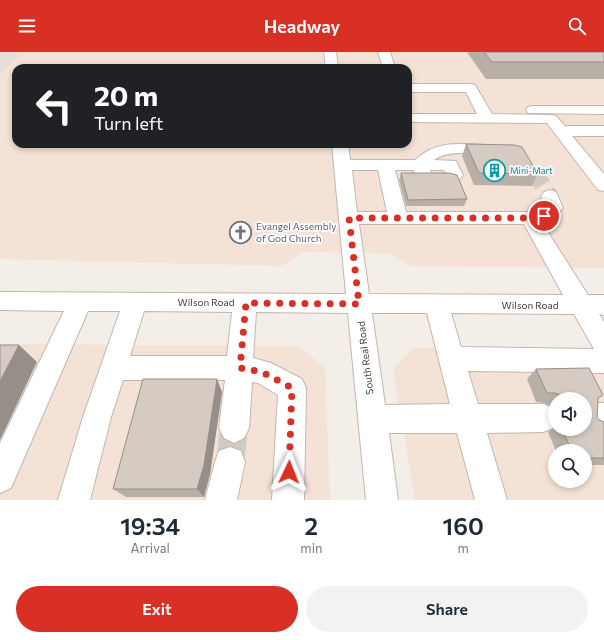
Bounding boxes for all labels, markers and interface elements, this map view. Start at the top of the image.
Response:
icon: menu [16,15,38,37]
text: Headway [264,15,340,37]
icon: search [566,15,588,37]
text: 20 m [94,78,158,112]
icon: left [28,80,80,132]
text: Turn left [94,112,163,134]
building icon: Mini-Mart [482,157,508,183]
place label: Mini-Mart [510,165,553,176]
pin [527,199,561,233]
icon: arrive [533,205,555,227]
church icon: Evangel Assembly of God Church [227,219,253,245]
place label: Evangel Assembly of God Church [256,220,336,244]
street label: Wilson Road [178,296,235,308]
street label: Wilson Road [502,299,559,311]
street label: South Real Road [355,320,375,395]
map controls [548,392,592,488]
button: sound [548,392,592,436]
button: search [548,444,592,488]
position arrow [268,451,310,493]
text: 19:34 [120,511,180,540]
text: 2 [305,511,318,540]
text: 160 [443,511,484,540]
text: Arrival [130,540,170,556]
text: min [300,540,322,556]
text: m [458,540,469,556]
button: Exit [16,586,298,632]
button: Share [306,586,588,632]

